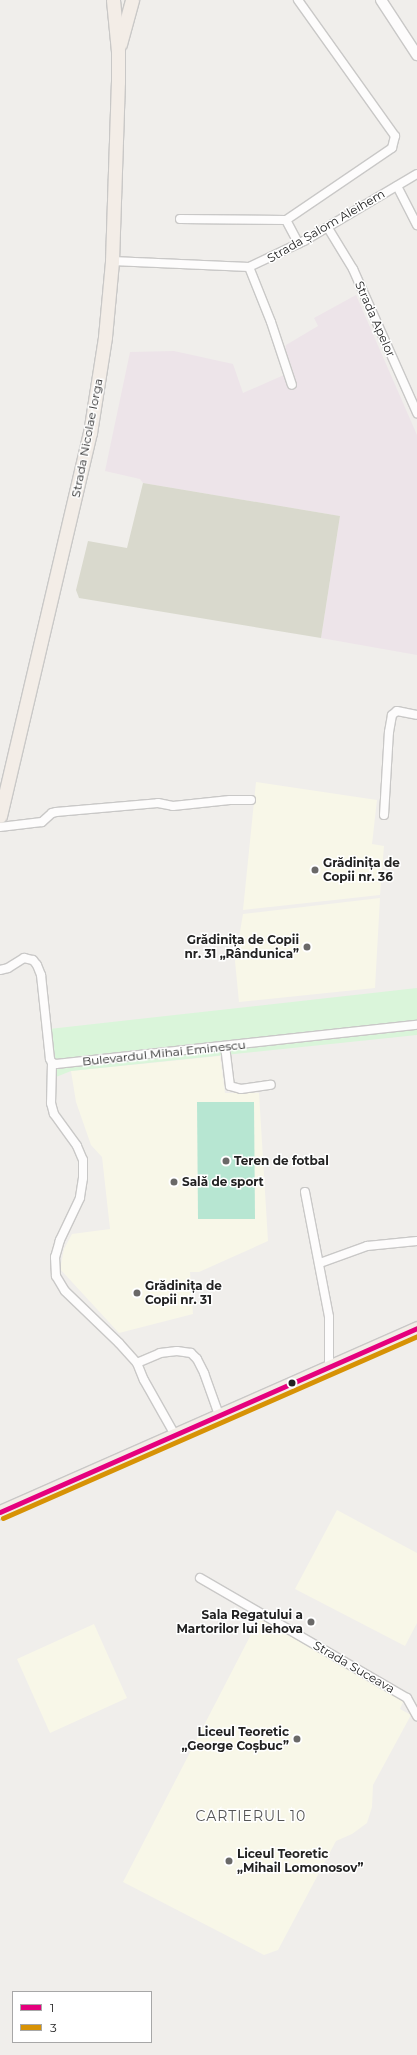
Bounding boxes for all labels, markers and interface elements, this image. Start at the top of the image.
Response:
street label: Strada Șalom Aleihem [265,186,387,266]
street label: Strada Apelor [352,279,398,359]
street label: Strada Nicolae Iorga [68,377,106,499]
place label: Grădinița de Copii nr. 36 [323,856,400,884]
marker: Grădinița de Copii nr. 36 [310,865,320,875]
place label: Grădinița de Copii nr. 31 „Rândunica” [185,933,299,961]
marker: Grădinița de Copii nr. 31 „Rândunica” [302,942,312,952]
street label: Bulevardul Mihai Eminescu [82,1037,246,1069]
place label: Teren de fotbal [234,1154,329,1168]
marker: Teren de fotbal [221,1156,231,1166]
place label: Sală de sport [182,1175,264,1189]
marker: Sală de sport [169,1177,179,1187]
place label: Grădinița de Copii nr. 31 [145,1279,222,1307]
marker: Grădinița de Copii nr. 31 [132,1288,142,1298]
unlabelled marker [287,1378,297,1388]
place label: Sala Regatului a Martorilor lui Iehova [176,1608,303,1636]
marker: Sala Regatului a Martorilor lui Iehova [306,1617,316,1627]
street label: Strada Suceava [311,1638,397,1696]
place label: Liceul Teoretic „George Coșbuc” [182,1725,289,1753]
marker: Liceul Teoretic „George Coșbuc” [292,1734,302,1744]
district label: CARTIERUL 10 [196,1808,306,1824]
place label: Liceul Teoretic „Mihail Lomonosov” [237,1847,363,1875]
marker: Liceul Teoretic „Mihail Lomonosov” [224,1856,234,1866]
legend [12,1991,152,2043]
text: 1 [50,2000,54,2015]
text: 3 [50,2020,57,2035]

